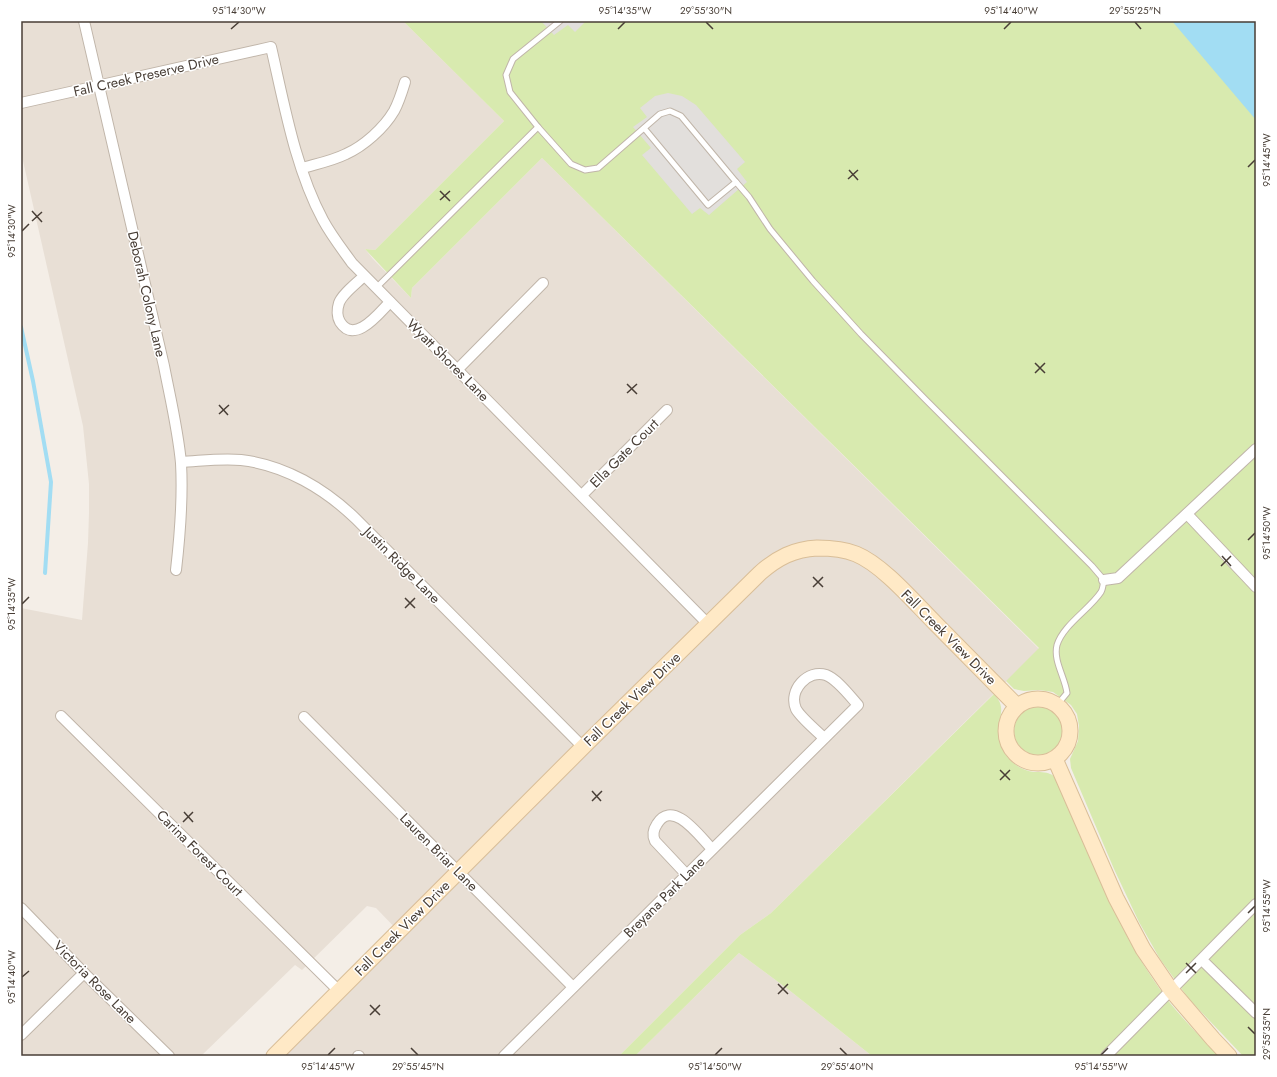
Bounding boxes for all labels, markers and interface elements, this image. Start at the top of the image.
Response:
text: 95°14'30"W [212,3,266,18]
text: 95°14'35"W [598,3,652,18]
text: 29°55'30"N [680,3,732,18]
text: 95°14'40"W [984,3,1038,18]
text: 29°55'25"N [1109,3,1161,18]
street label: Fall Creek Preserve Drive [71,49,221,101]
text: 95°14'45"W [1259,133,1274,187]
text: 95°14'30"W [4,204,19,258]
street label: Deborah Colony Lane [123,229,171,359]
street label: Wyatt Shores Lane [402,314,494,406]
street label: Ella Gate Court [585,414,663,492]
text: 95°14'50"W [1259,506,1274,560]
street label: Justin Ridge Lane [358,521,445,608]
text: 95°14'35"W [4,577,19,631]
street label: Fall Creek View Drive [897,585,1001,689]
street label: Fall Creek View Drive [579,647,685,751]
street label: Carina Forest Court [152,805,248,901]
street label: Lauren Briar Lane [395,808,483,896]
street label: Breyana Park Lane [619,852,709,942]
street label: Fall Creek View Drive [350,876,454,980]
text: 95°14'55"W [1259,879,1274,933]
street label: Victoria Rose Lane [49,936,141,1028]
text: 95°14'40"W [4,950,19,1004]
text: 29°55'35"N [1259,1008,1274,1060]
text: 95°14'45"W [301,1059,355,1074]
text: 29°55'45"N [392,1059,444,1074]
text: 95°14'50"W [688,1059,742,1074]
text: 29°55'40"N [821,1059,873,1074]
text: 95°14'55"W [1074,1059,1128,1074]

